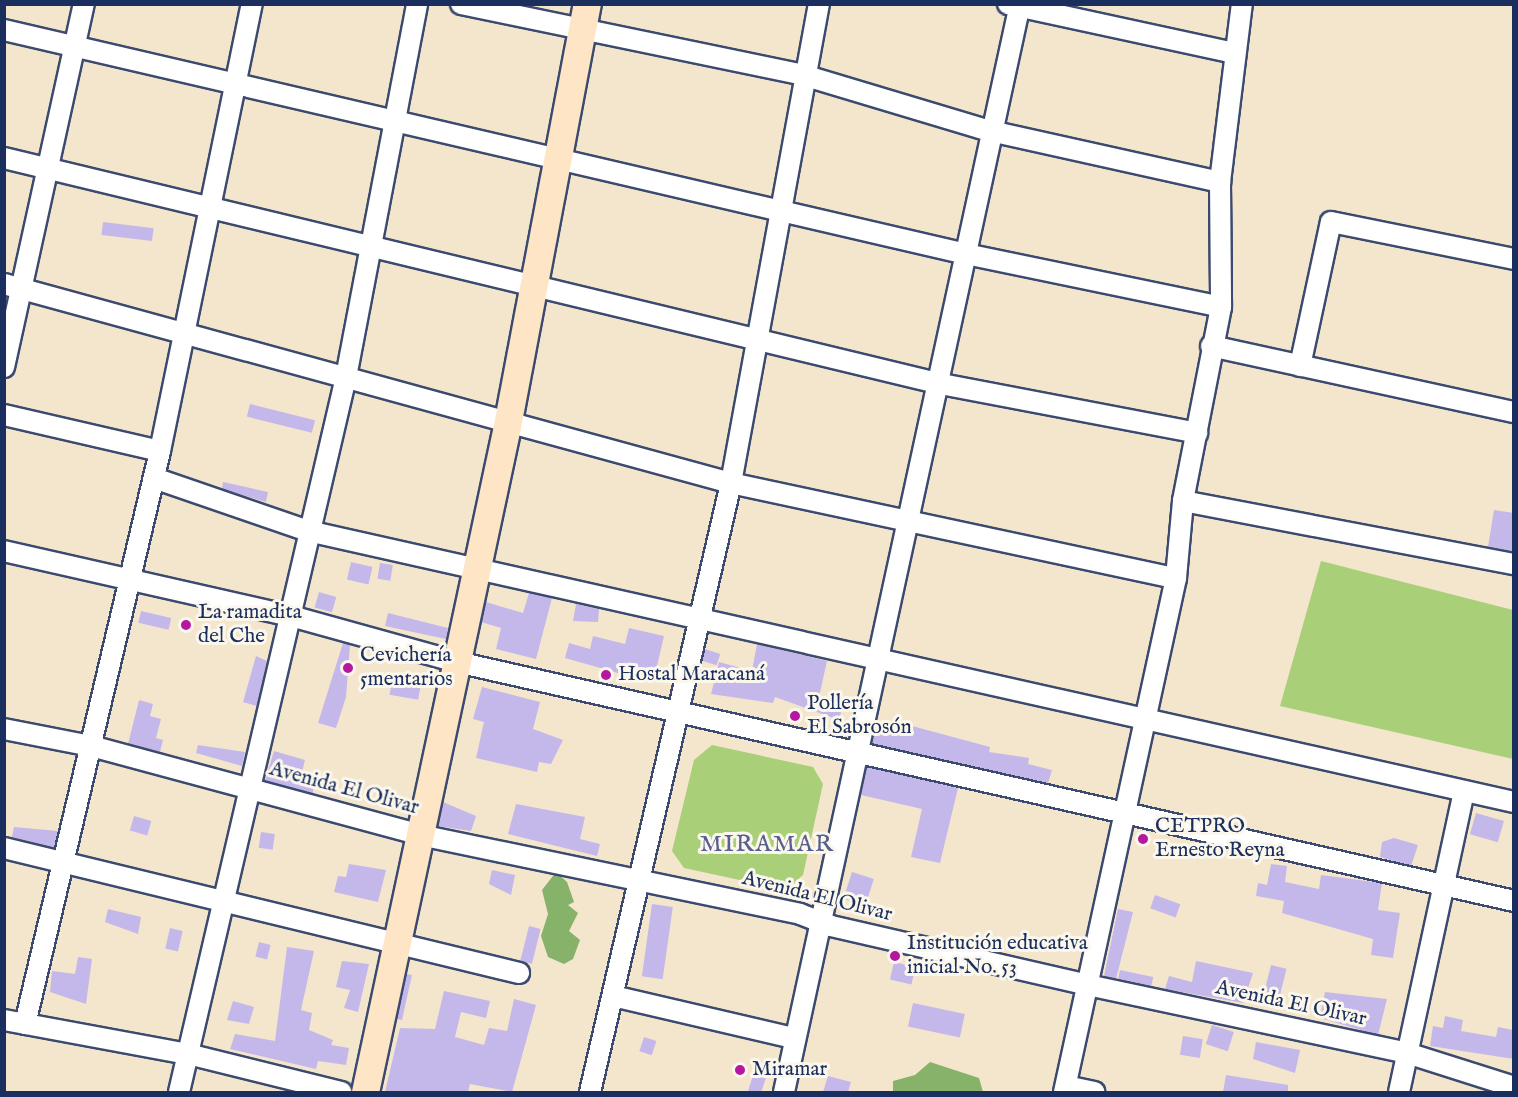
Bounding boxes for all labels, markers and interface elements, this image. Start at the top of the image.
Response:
place label: La ramadita del Che [198,600,302,650]
marker: La ramadita del Che [179,618,193,632]
place label: Cevichería 5mentarios [360,643,453,693]
marker: Cevichería 5mentarios [341,661,355,675]
place label: Hostal Maracaná [618,662,765,688]
marker: Hostal Maracaná [599,668,613,682]
place label: Pollería El Sabrosón [807,691,912,741]
marker: Pollería El Sabrosón [788,709,802,723]
street label: Avenida El Olivar [266,757,422,821]
place label: CETPRO Ernesto Reyna [1155,814,1285,864]
district label: MIRAMAR [700,831,834,859]
marker: CETPRO Ernesto Reyna [1136,832,1150,846]
street label: Avenida El Olivar [739,866,895,928]
place label: Institución educativa inicial No. 53 [907,931,1088,981]
marker: Institución educativa inicial No. 53 [888,949,902,963]
street label: Avenida El Olivar [1213,976,1369,1032]
place label: Miramar [752,1057,827,1083]
marker: Miramar [733,1063,747,1077]

